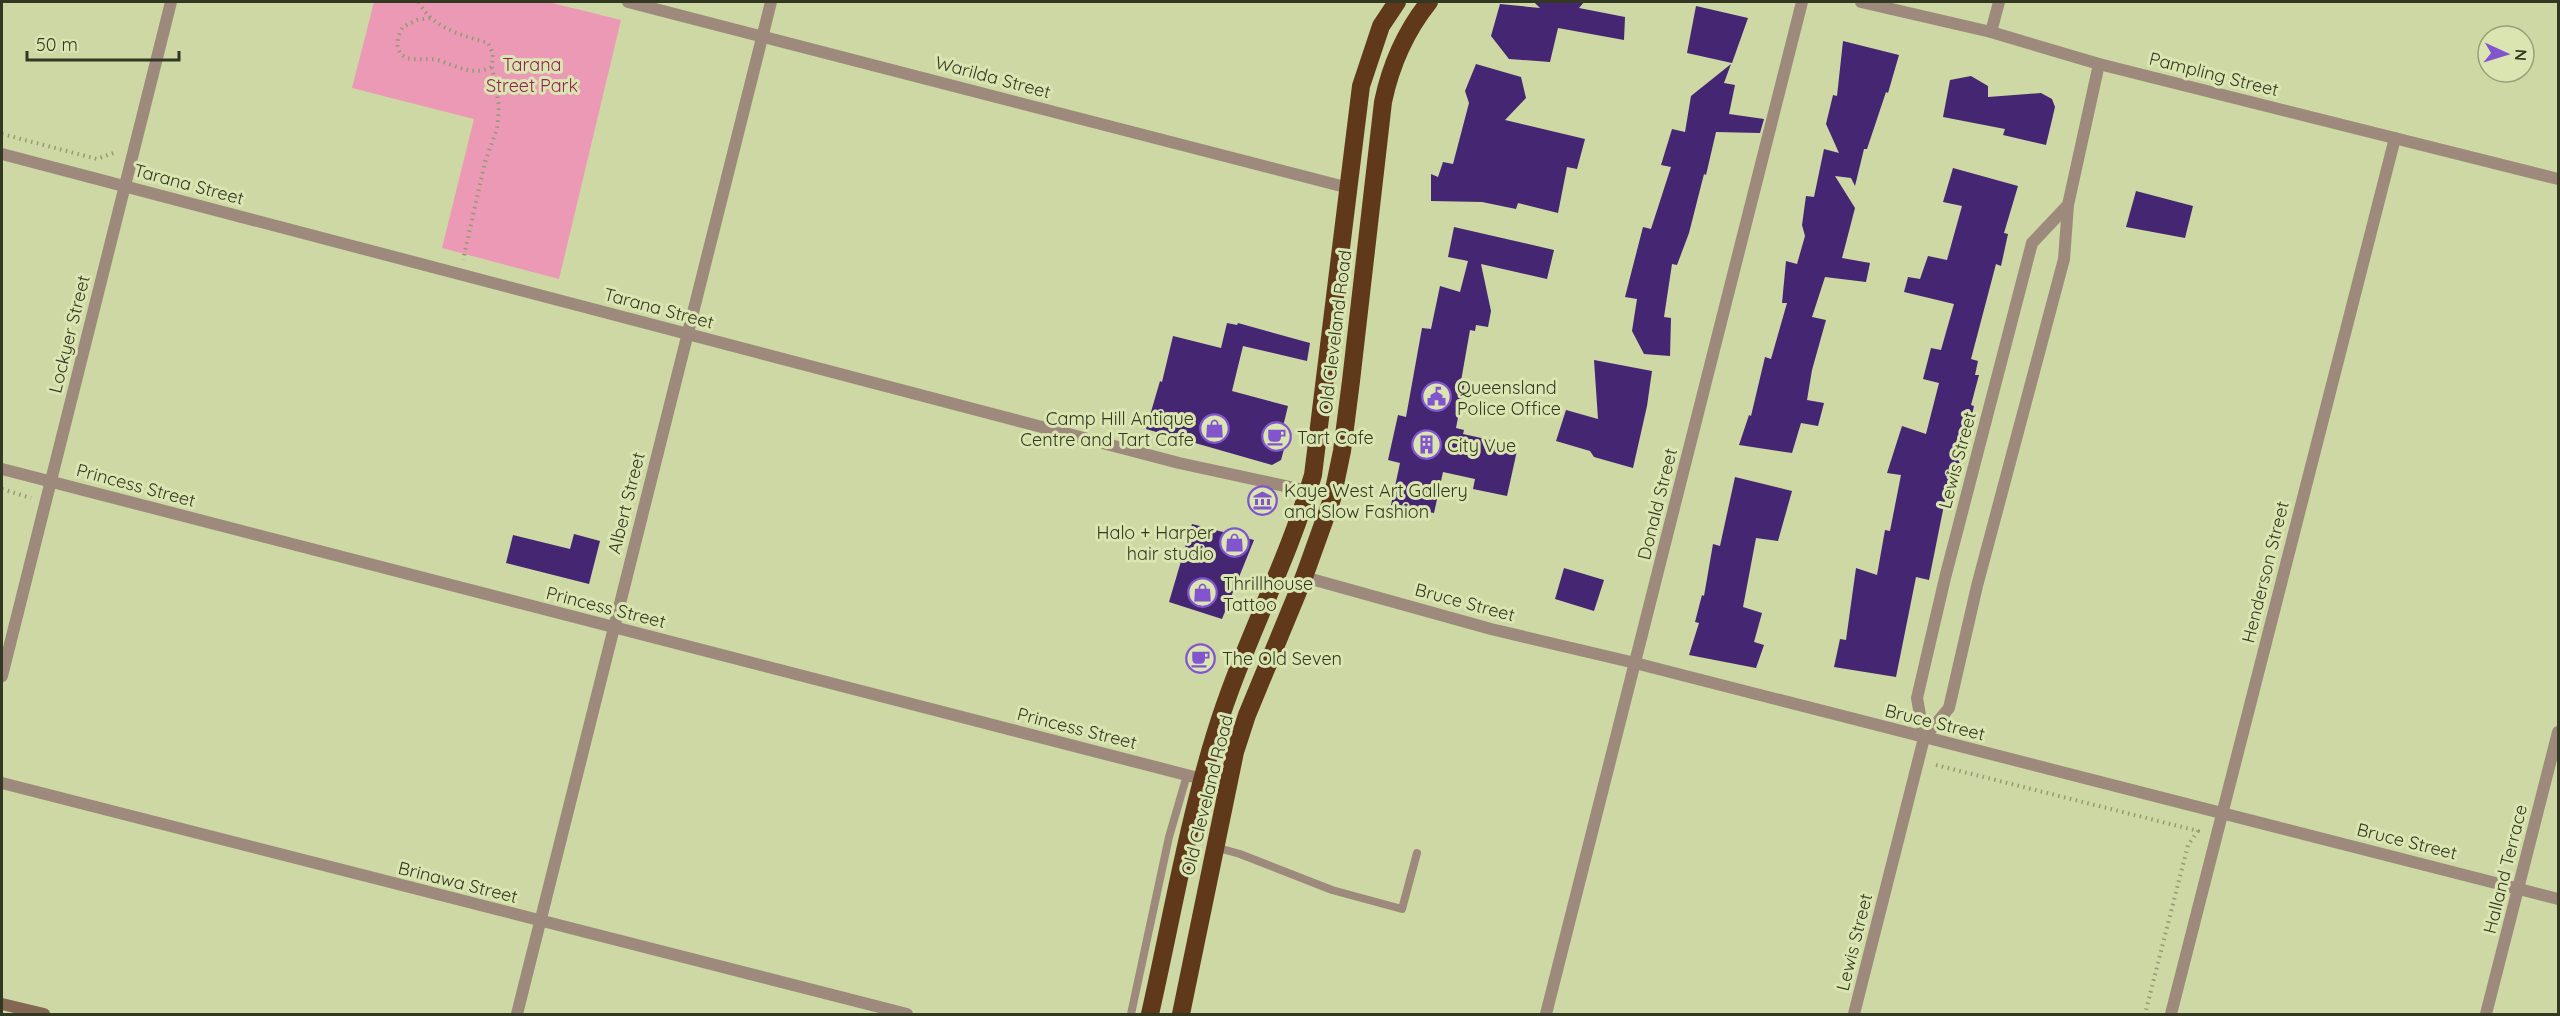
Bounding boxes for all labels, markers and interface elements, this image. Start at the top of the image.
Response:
scale bar [27,24,178,62]
north arrow [2476,24,2536,84]
text: 50 m [36,33,78,56]
street label: Pampling Street [2147,47,2281,101]
text: N [2511,48,2531,62]
street label: Warilda Street [933,51,1053,103]
park label: Tarana Street Park [486,53,578,97]
street label: Tarana Street [131,158,247,210]
street label: Old Cleveland Road [1314,249,1356,415]
street label: Lockyer Street [43,273,95,395]
street label: Tarana Street [601,282,717,334]
place label: Queensland Police Office [1457,376,1561,420]
public building icon: Queensland Police Office [1420,381,1452,413]
place label: Camp Hill Antique Centre and Tart Cafe [1020,407,1194,451]
street label: Lewis Street [1933,409,1981,511]
shop icon: Camp Hill Antique Centre and Tart Cafe [1199,412,1231,444]
cafe icon: Tart Cafe [1260,421,1292,453]
place label: Tart Cafe [1297,426,1374,449]
building icon: City Vue [1410,429,1442,461]
place label: City Vue [1447,434,1516,457]
street label: Donald Street [1632,446,1682,562]
street label: Albert Street [602,450,650,556]
street label: Princess Street [74,458,198,512]
place label: Kaye West Art Gallery and Slow Fashion [1284,479,1468,523]
museum icon: Kaye West Art Gallery and Slow Fashion [1247,484,1279,516]
street label: Henderson Street [2236,499,2294,645]
place label: Halo + Harper hair studio [1097,521,1214,565]
shop icon: Halo + Harper hair studio [1219,526,1251,558]
place label: Thrillhouse Tattoo [1223,572,1313,616]
shop icon: Thrillhouse Tattoo [1186,577,1218,609]
street label: Bruce Street [1413,578,1517,626]
street label: Princess Street [544,581,668,633]
cafe icon: The Old Seven [1185,642,1217,674]
place label: The Old Seven [1222,647,1342,670]
street label: Bruce Street [1882,698,1988,746]
street label: Princess Street [1015,702,1139,754]
street label: Old Cleveland Road [1176,712,1238,878]
street label: Halland Terrace [2478,802,2532,936]
street label: Bruce Street [2354,817,2460,865]
street label: Brinawa Street [396,856,520,908]
street label: Lewis Street [1831,891,1877,993]

